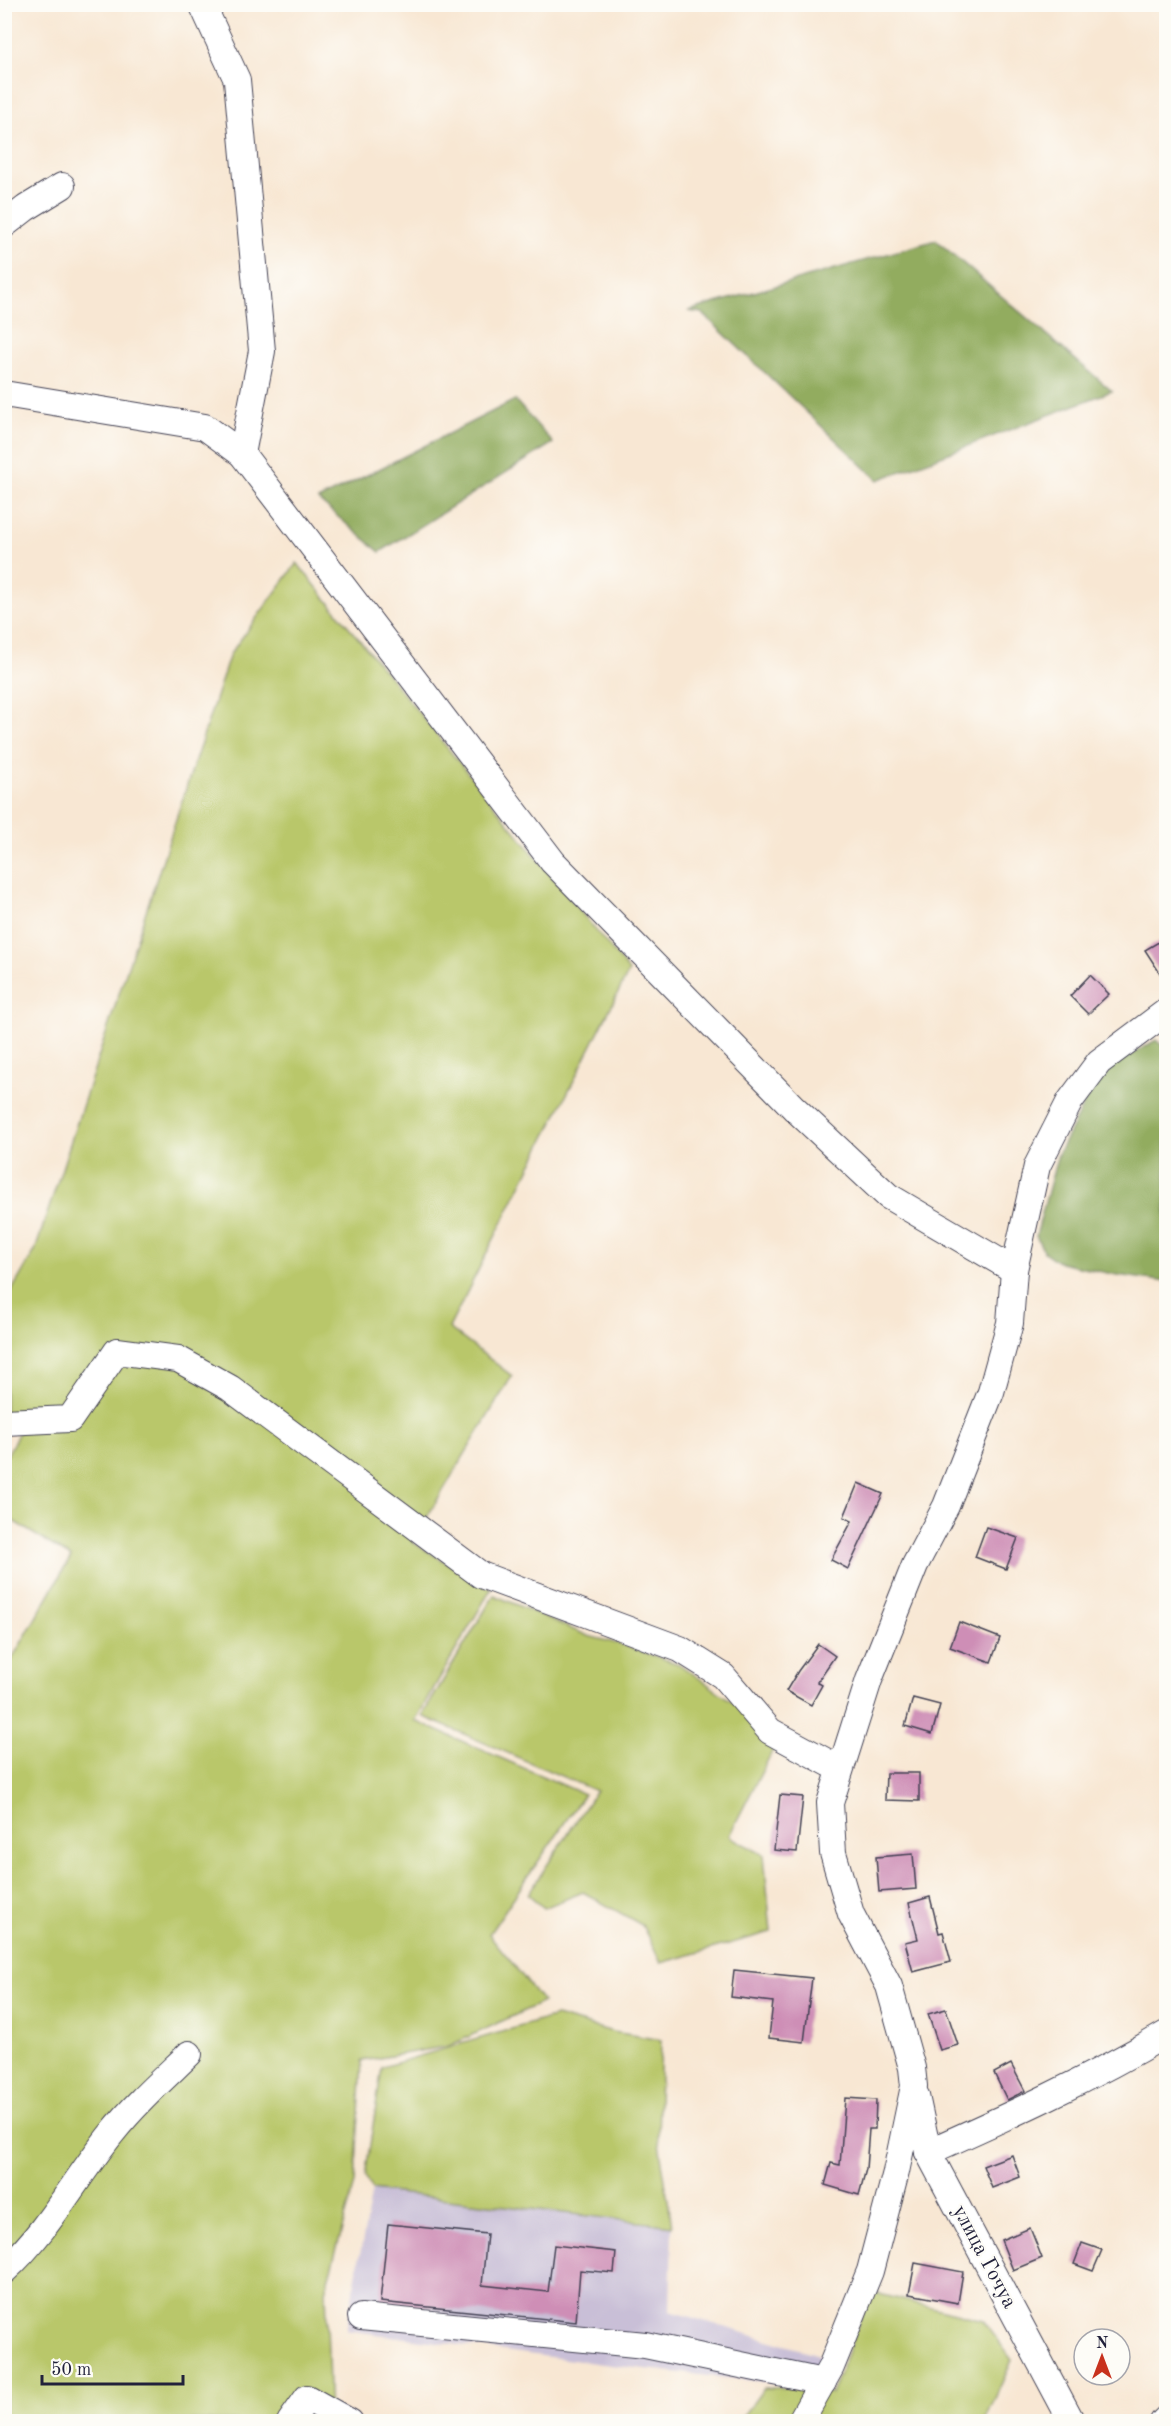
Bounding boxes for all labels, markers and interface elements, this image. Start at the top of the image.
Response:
street label: улица Гочуа [948,2202,1020,2312]
north arrow [1072,2327,1132,2387]
text: N [1096,2336,1109,2352]
scale bar [42,2348,183,2386]
text: 50 m [51,2361,91,2379]

